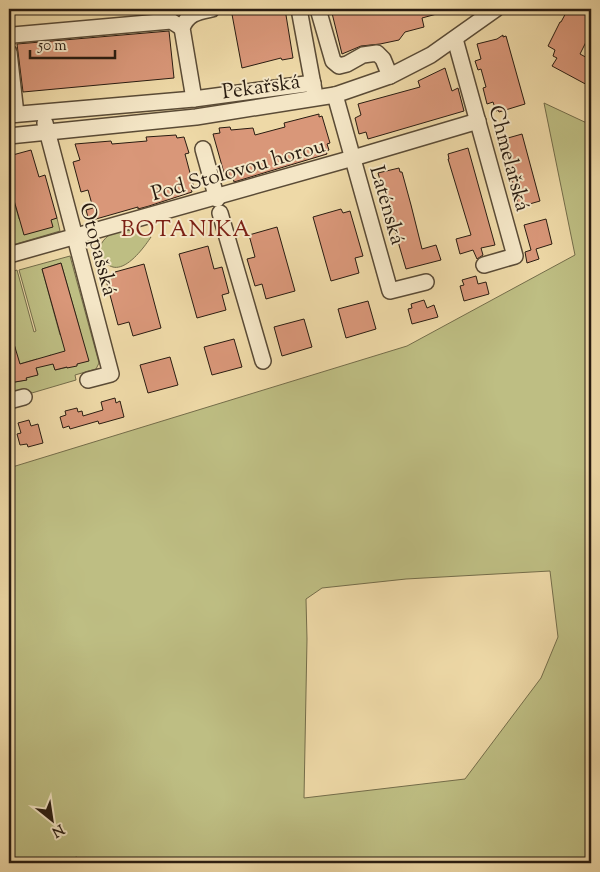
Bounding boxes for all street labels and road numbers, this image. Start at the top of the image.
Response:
street label: Pekařská [220,68,303,108]
street label: Chmelařská [480,102,537,215]
street label: Pod Stolovou horou [148,132,329,210]
street label: Laténská [361,163,412,249]
street label: Otopašská [70,200,124,300]

